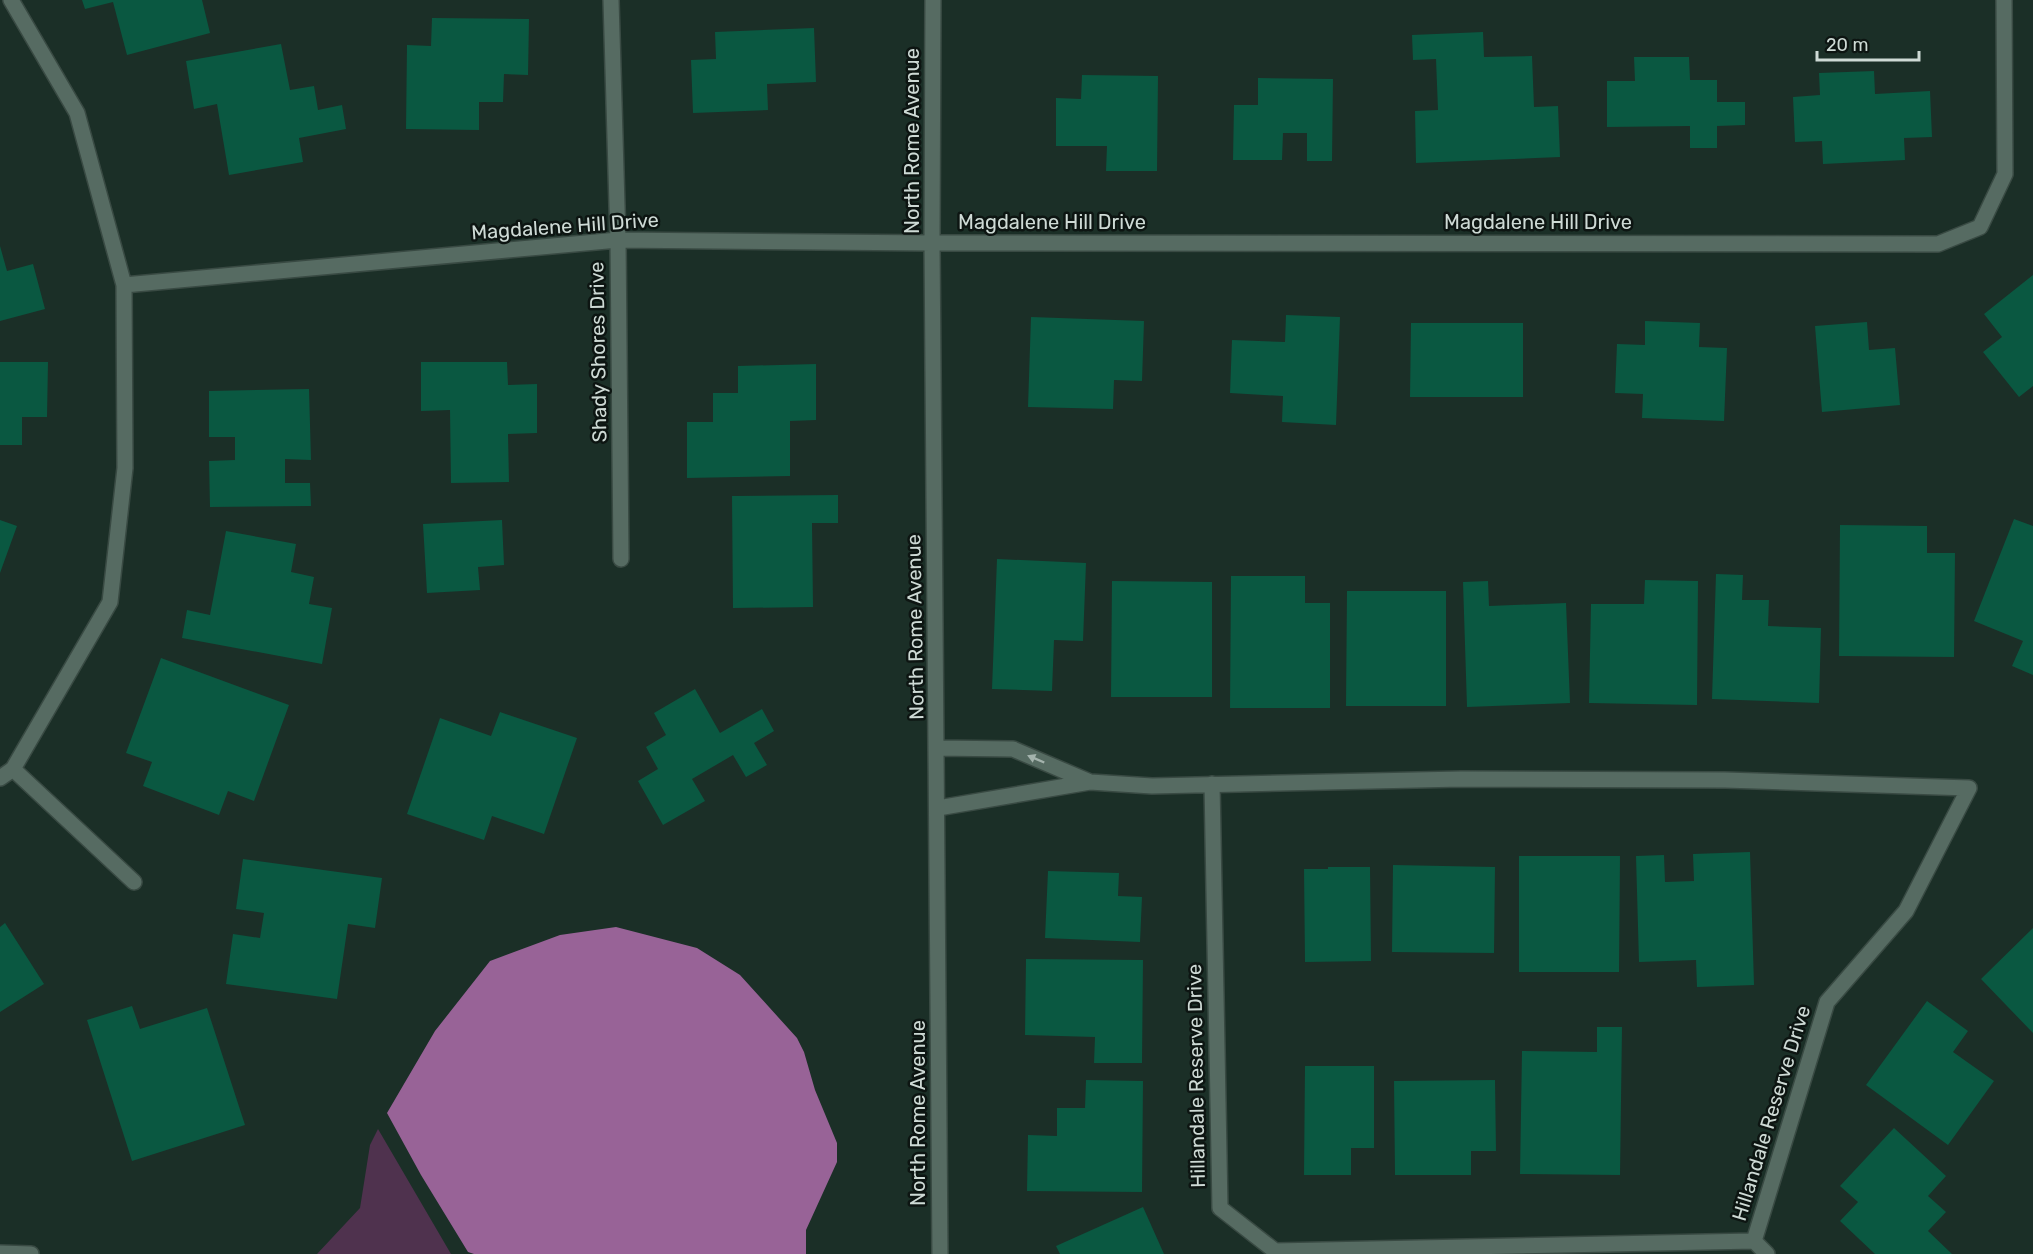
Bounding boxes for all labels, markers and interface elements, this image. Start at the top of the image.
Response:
scale bar [1817,24,1919,62]
text: 20 m [1826,34,1868,56]
street label: North Rome Avenue [900,48,924,234]
street label: Magdalene Hill Drive [470,207,660,245]
street label: Magdalene Hill Drive [958,210,1146,234]
street label: Magdalene Hill Drive [1444,210,1632,234]
street label: Shady Shores Drive [584,261,612,443]
street label: North Rome Avenue [901,534,929,720]
one-way arrow [1027,754,1045,764]
street label: Hillandale Reserve Drive [1182,964,1210,1188]
street label: Hillandale Reserve Drive [1727,1002,1815,1224]
street label: North Rome Avenue [906,1020,930,1206]

